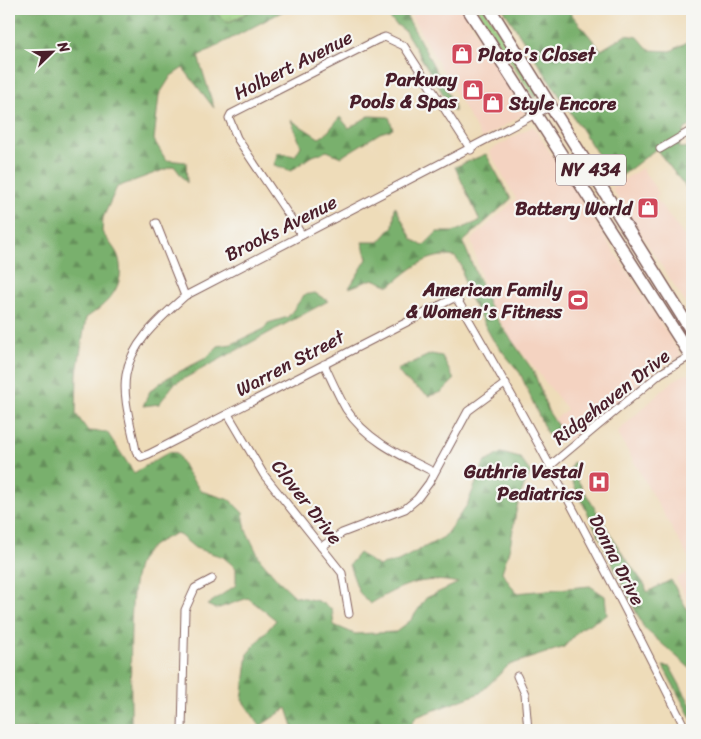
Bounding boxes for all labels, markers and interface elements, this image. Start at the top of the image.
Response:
street label: Holbert Avenue [228,21,359,109]
north arrow [28,28,78,78]
text: N [50,37,77,57]
place label: Plato's Closet [478,38,596,71]
shop icon: Plato's Closet [450,42,474,66]
place label: Parkway Pools & Spas [350,63,458,118]
shop icon: Parkway Pools & Spas [461,78,485,102]
place label: Style Encore [508,87,617,120]
shop icon: Style Encore [481,91,505,115]
road number: NY 434 [556,154,626,186]
street label: Brooks Avenue [219,185,343,271]
place label: Battery World [515,192,634,225]
shop icon: Battery World [636,196,660,220]
place label: American Family & Women's Fitness [406,273,563,328]
sports icon: American Family & Women's Fitness [566,288,590,312]
street label: Warren Street [230,320,352,406]
street label: Ridgehaven Drive [545,340,677,454]
street label: Clover Drive [263,452,351,552]
place label: Guthrie Vestal Pediatrics [463,455,584,510]
hospital icon: Guthrie Vestal Pediatrics [587,470,611,494]
street label: Donna Drive [580,508,654,612]

